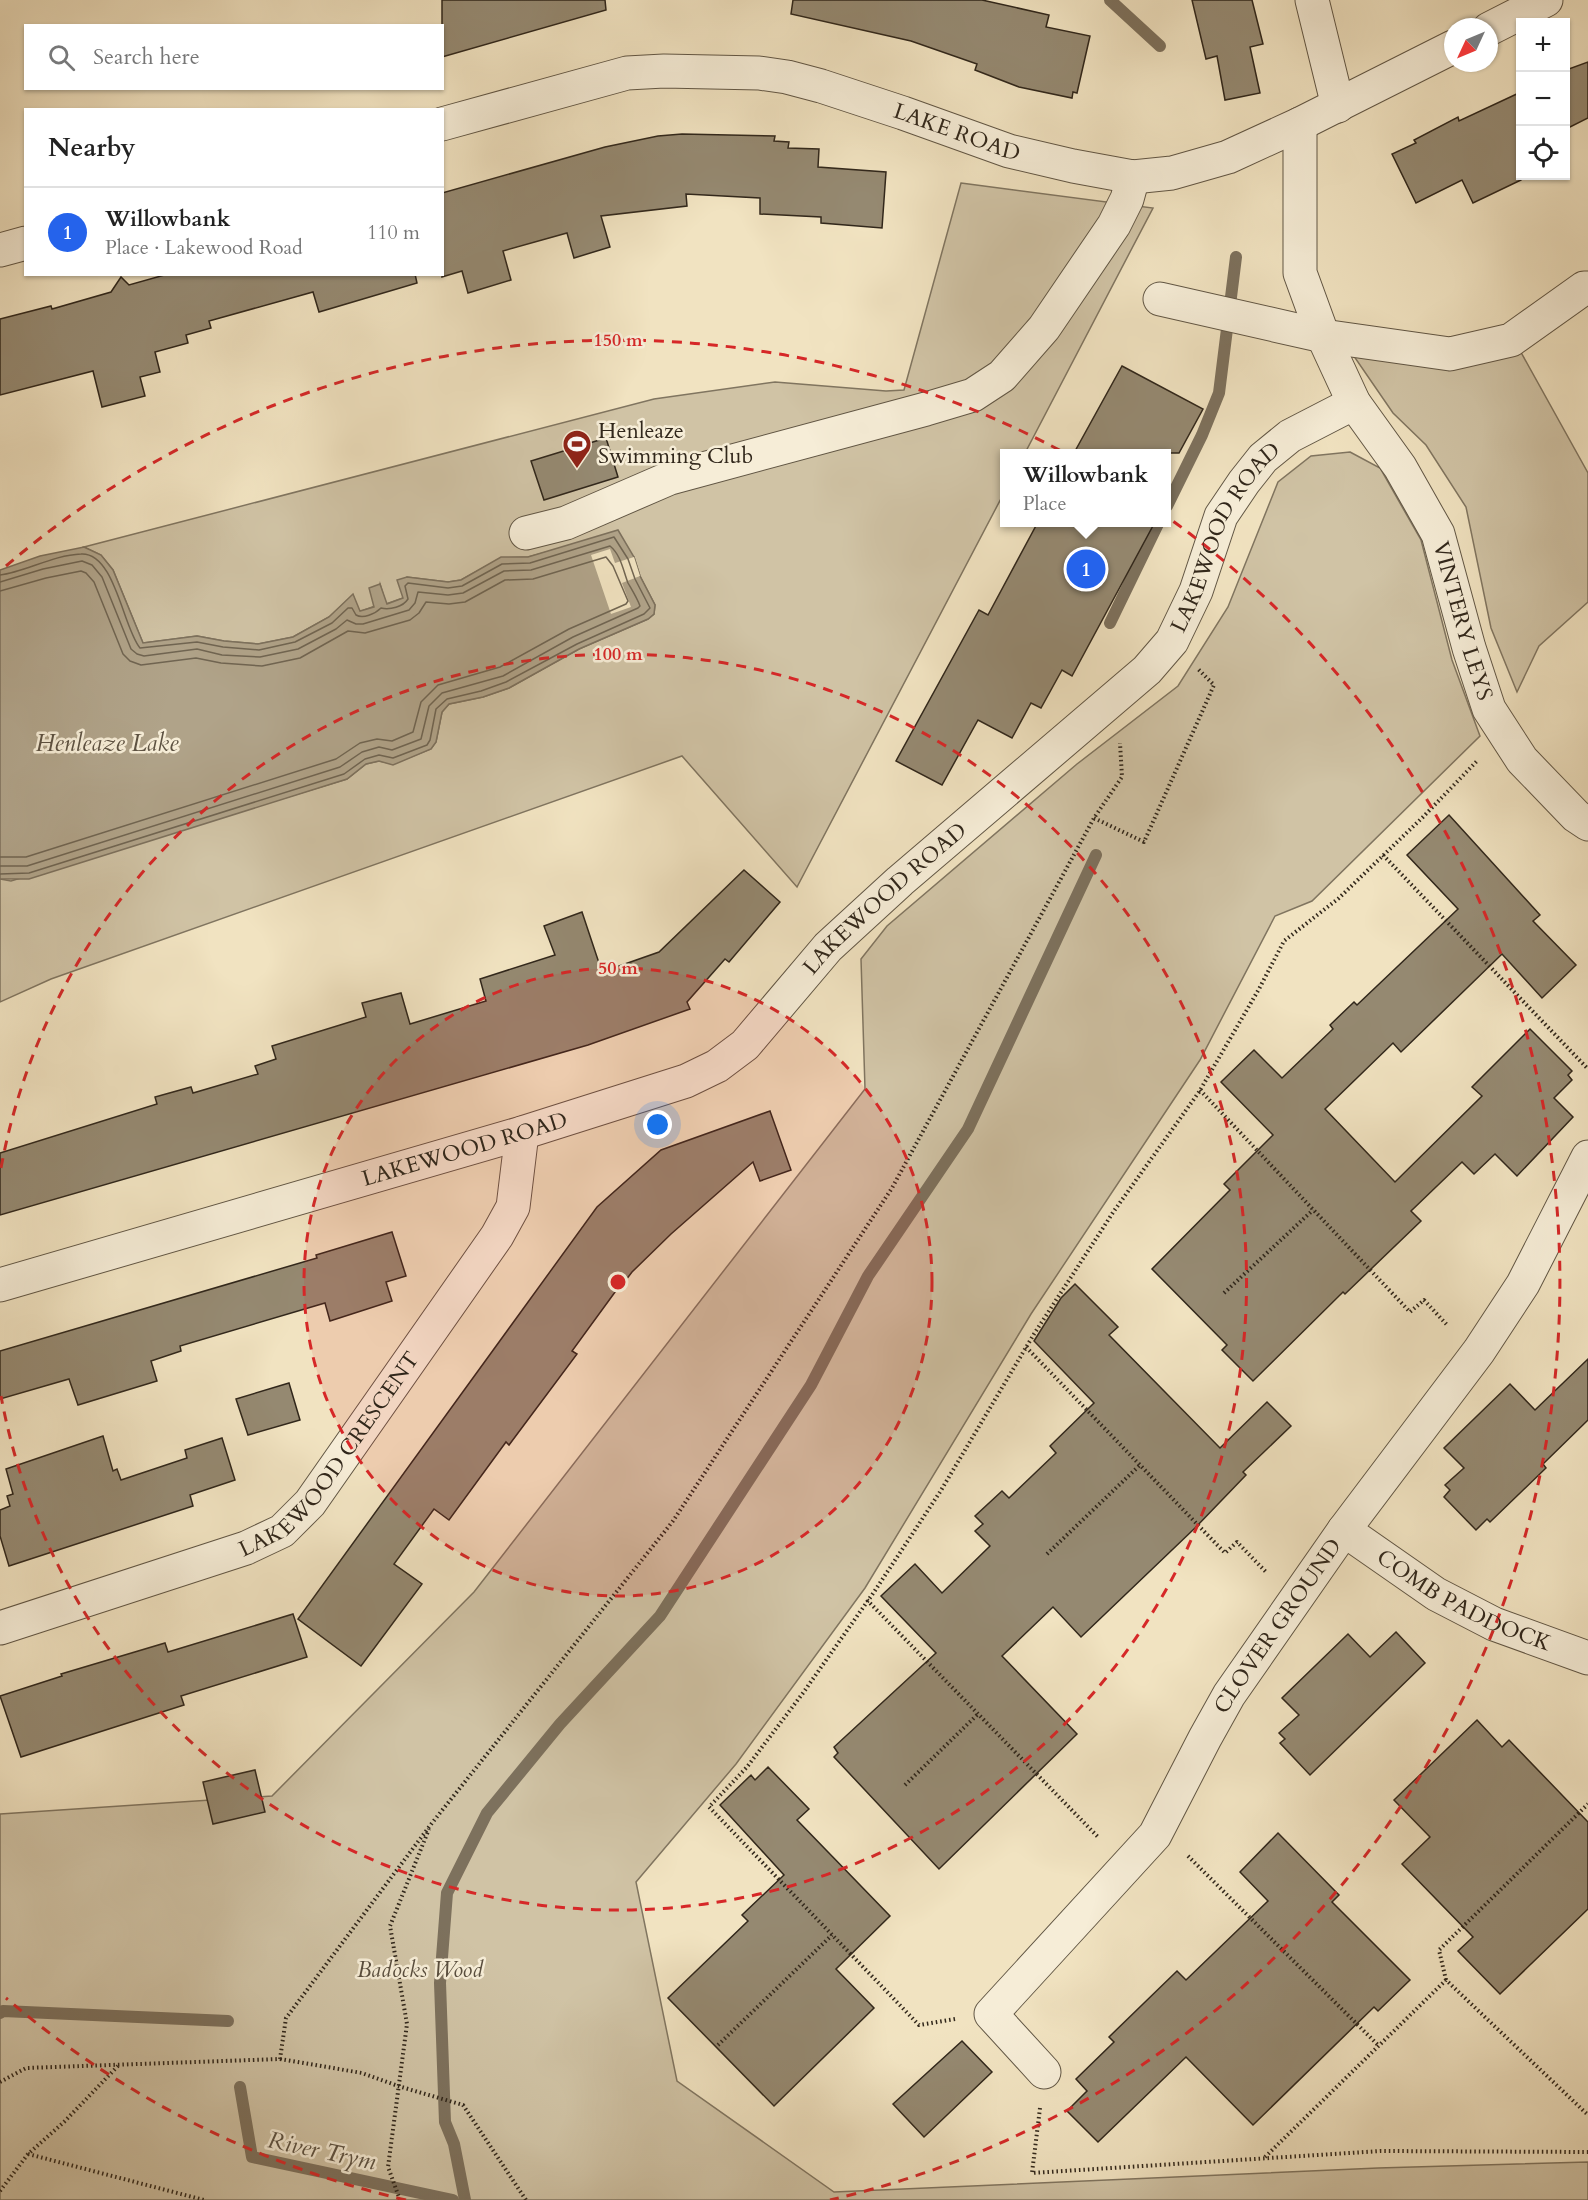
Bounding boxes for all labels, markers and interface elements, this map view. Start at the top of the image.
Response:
north arrow [1444,18,1498,72]
map controls [1516,18,1570,180]
button: + [1516,18,1570,72]
search box [24,24,444,90]
icon: search [45,41,78,74]
text: Search here [93,42,200,72]
button: − [1516,72,1570,126]
street label: LAKE ROAD [890,96,1023,168]
button: locate [1516,126,1570,180]
text: Nearby [48,130,136,165]
text: Willowbank [105,204,230,234]
text: 1 [62,219,73,246]
text: 110 m [367,219,420,246]
text: Place · Lakewood Road [105,234,303,261]
text: 150 m [593,328,643,353]
place label: Henleaze Swimming Club [598,416,753,471]
sports icon: Henleaze Swimming Club [561,428,593,470]
street label: LAKEWOOD ROAD [1163,435,1286,637]
popup [1000,449,1171,527]
text: Willowbank [1023,460,1148,490]
text: Place [1023,490,1067,517]
street label: VINTERY LEYS [1426,538,1500,704]
pin: 1 [1066,546,1106,592]
text: 100 m [593,642,643,667]
water label: Henleaze Lake [36,727,179,760]
street label: LAKEWOOD ROAD [796,816,973,981]
text: 50 m [598,956,638,981]
street label: LAKEWOOD ROAD [358,1105,571,1194]
your location [643,1110,672,1139]
centre of rings [608,1272,628,1292]
street label: LAKEWOOD CRESCENT [234,1346,426,1564]
street label: CLOVER GROUND [1207,1533,1349,1719]
street label: COMB PADDOCK [1371,1542,1556,1659]
park label: Badocks Wood [357,1955,484,1985]
water label: River Trym [265,2123,379,2179]

